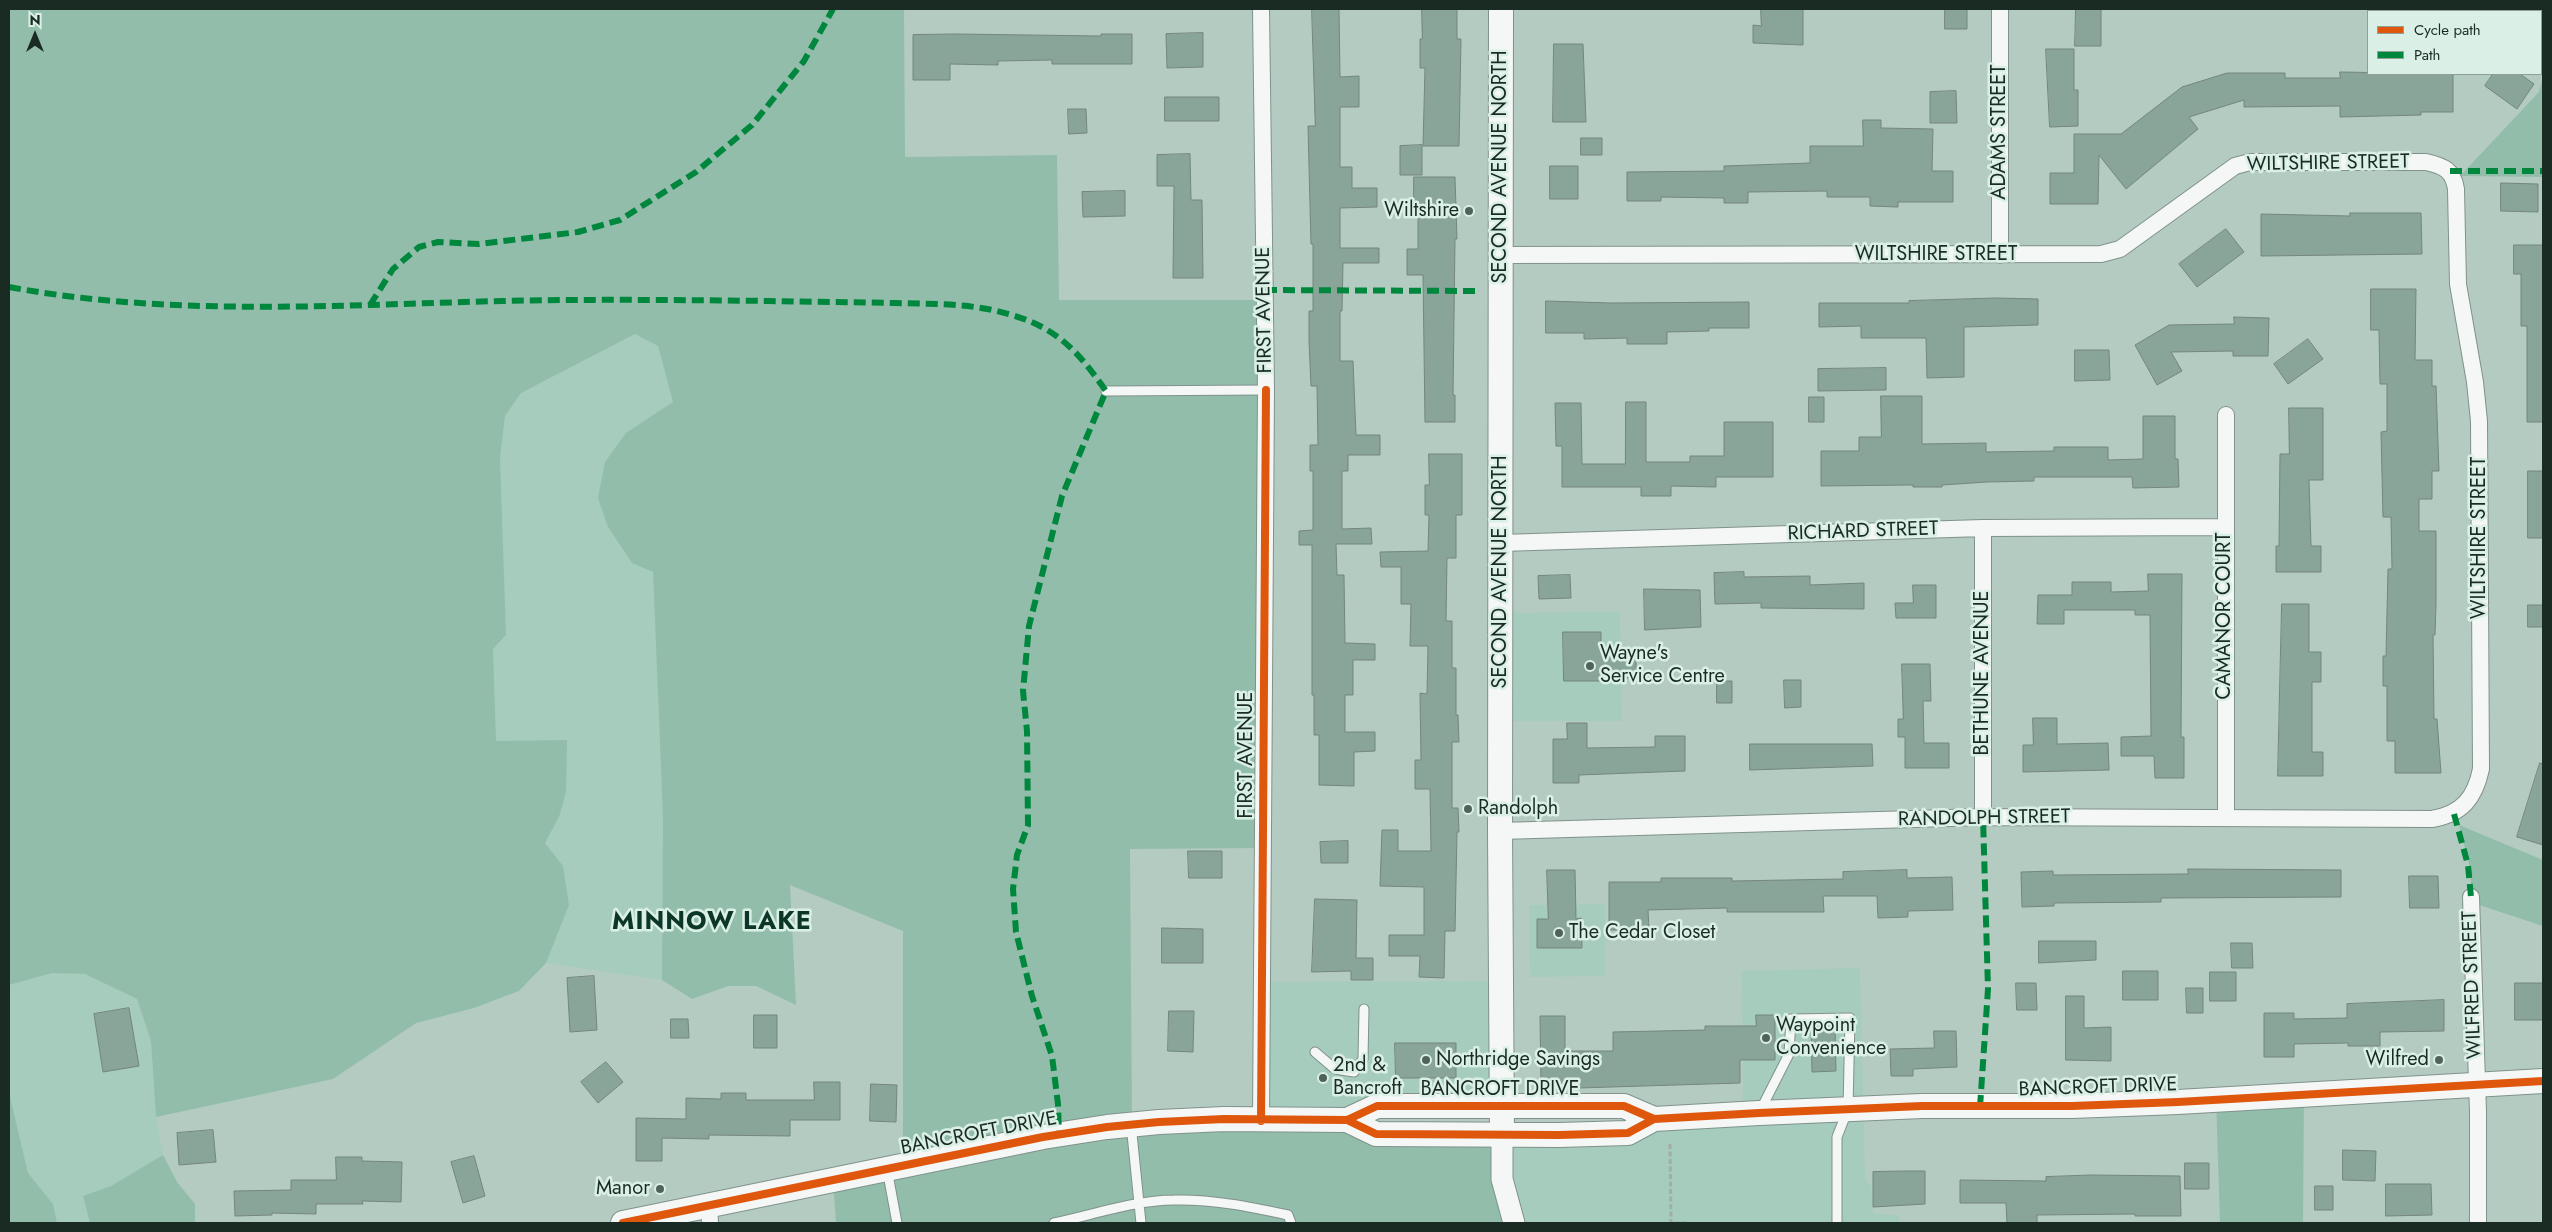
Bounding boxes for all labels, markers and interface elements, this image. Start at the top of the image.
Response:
north arrow [10,10,60,60]
text: N [29,10,41,30]
legend [2367,10,2542,75]
text: Cycle path [2414,19,2481,41]
text: Path [2414,44,2440,66]
street label: SECOND AVENUE NORTH [1489,50,1513,284]
street label: ADAMS STREET [1988,64,2012,200]
street label: WILTSHIRE STREET [2246,151,2410,177]
place label: Wiltshire [1384,199,1459,223]
marker: Wiltshire [1463,205,1475,217]
street label: WILTSHIRE STREET [1855,243,2017,267]
street label: FIRST AVENUE [1252,246,1278,374]
street label: SECOND AVENUE NORTH [1489,455,1513,689]
street label: WILTSHIRE STREET [2468,457,2492,619]
street label: RICHARD STREET [1787,517,1939,547]
street label: CAMANOR COURT [2213,532,2237,700]
street label: BETHUNE AVENUE [1971,590,1995,756]
place label: Wayne's Service Centre [1600,642,1725,689]
marker: Wayne's Service Centre [1584,660,1596,672]
street label: FIRST AVENUE [1235,692,1259,818]
place label: Randolph [1478,797,1558,821]
marker: Randolph [1462,803,1474,815]
street label: RANDOLPH STREET [1898,805,2070,833]
district label: MINNOW LAKE [611,908,813,938]
street label: WILFRED STREET [2458,910,2488,1060]
place label: The Cedar Closet [1569,921,1715,945]
marker: The Cedar Closet [1553,927,1565,939]
place label: Waypoint Convenience [1776,1014,1886,1061]
marker: Waypoint Convenience [1760,1032,1772,1044]
place label: Northridge Savings [1436,1048,1600,1072]
place label: Wilfred [2365,1048,2429,1072]
place label: 2nd & Bancroft [1333,1054,1402,1101]
marker: Northridge Savings [1420,1054,1432,1066]
marker: Wilfred [2433,1054,2445,1066]
marker: 2nd & Bancroft [1317,1072,1329,1084]
street label: BANCROFT DRIVE [2018,1073,2178,1103]
street label: BANCROFT DRIVE [1421,1078,1579,1102]
street label: BANCROFT DRIVE [899,1107,1059,1161]
place label: Manor [596,1177,650,1201]
marker: Manor [654,1183,666,1195]

